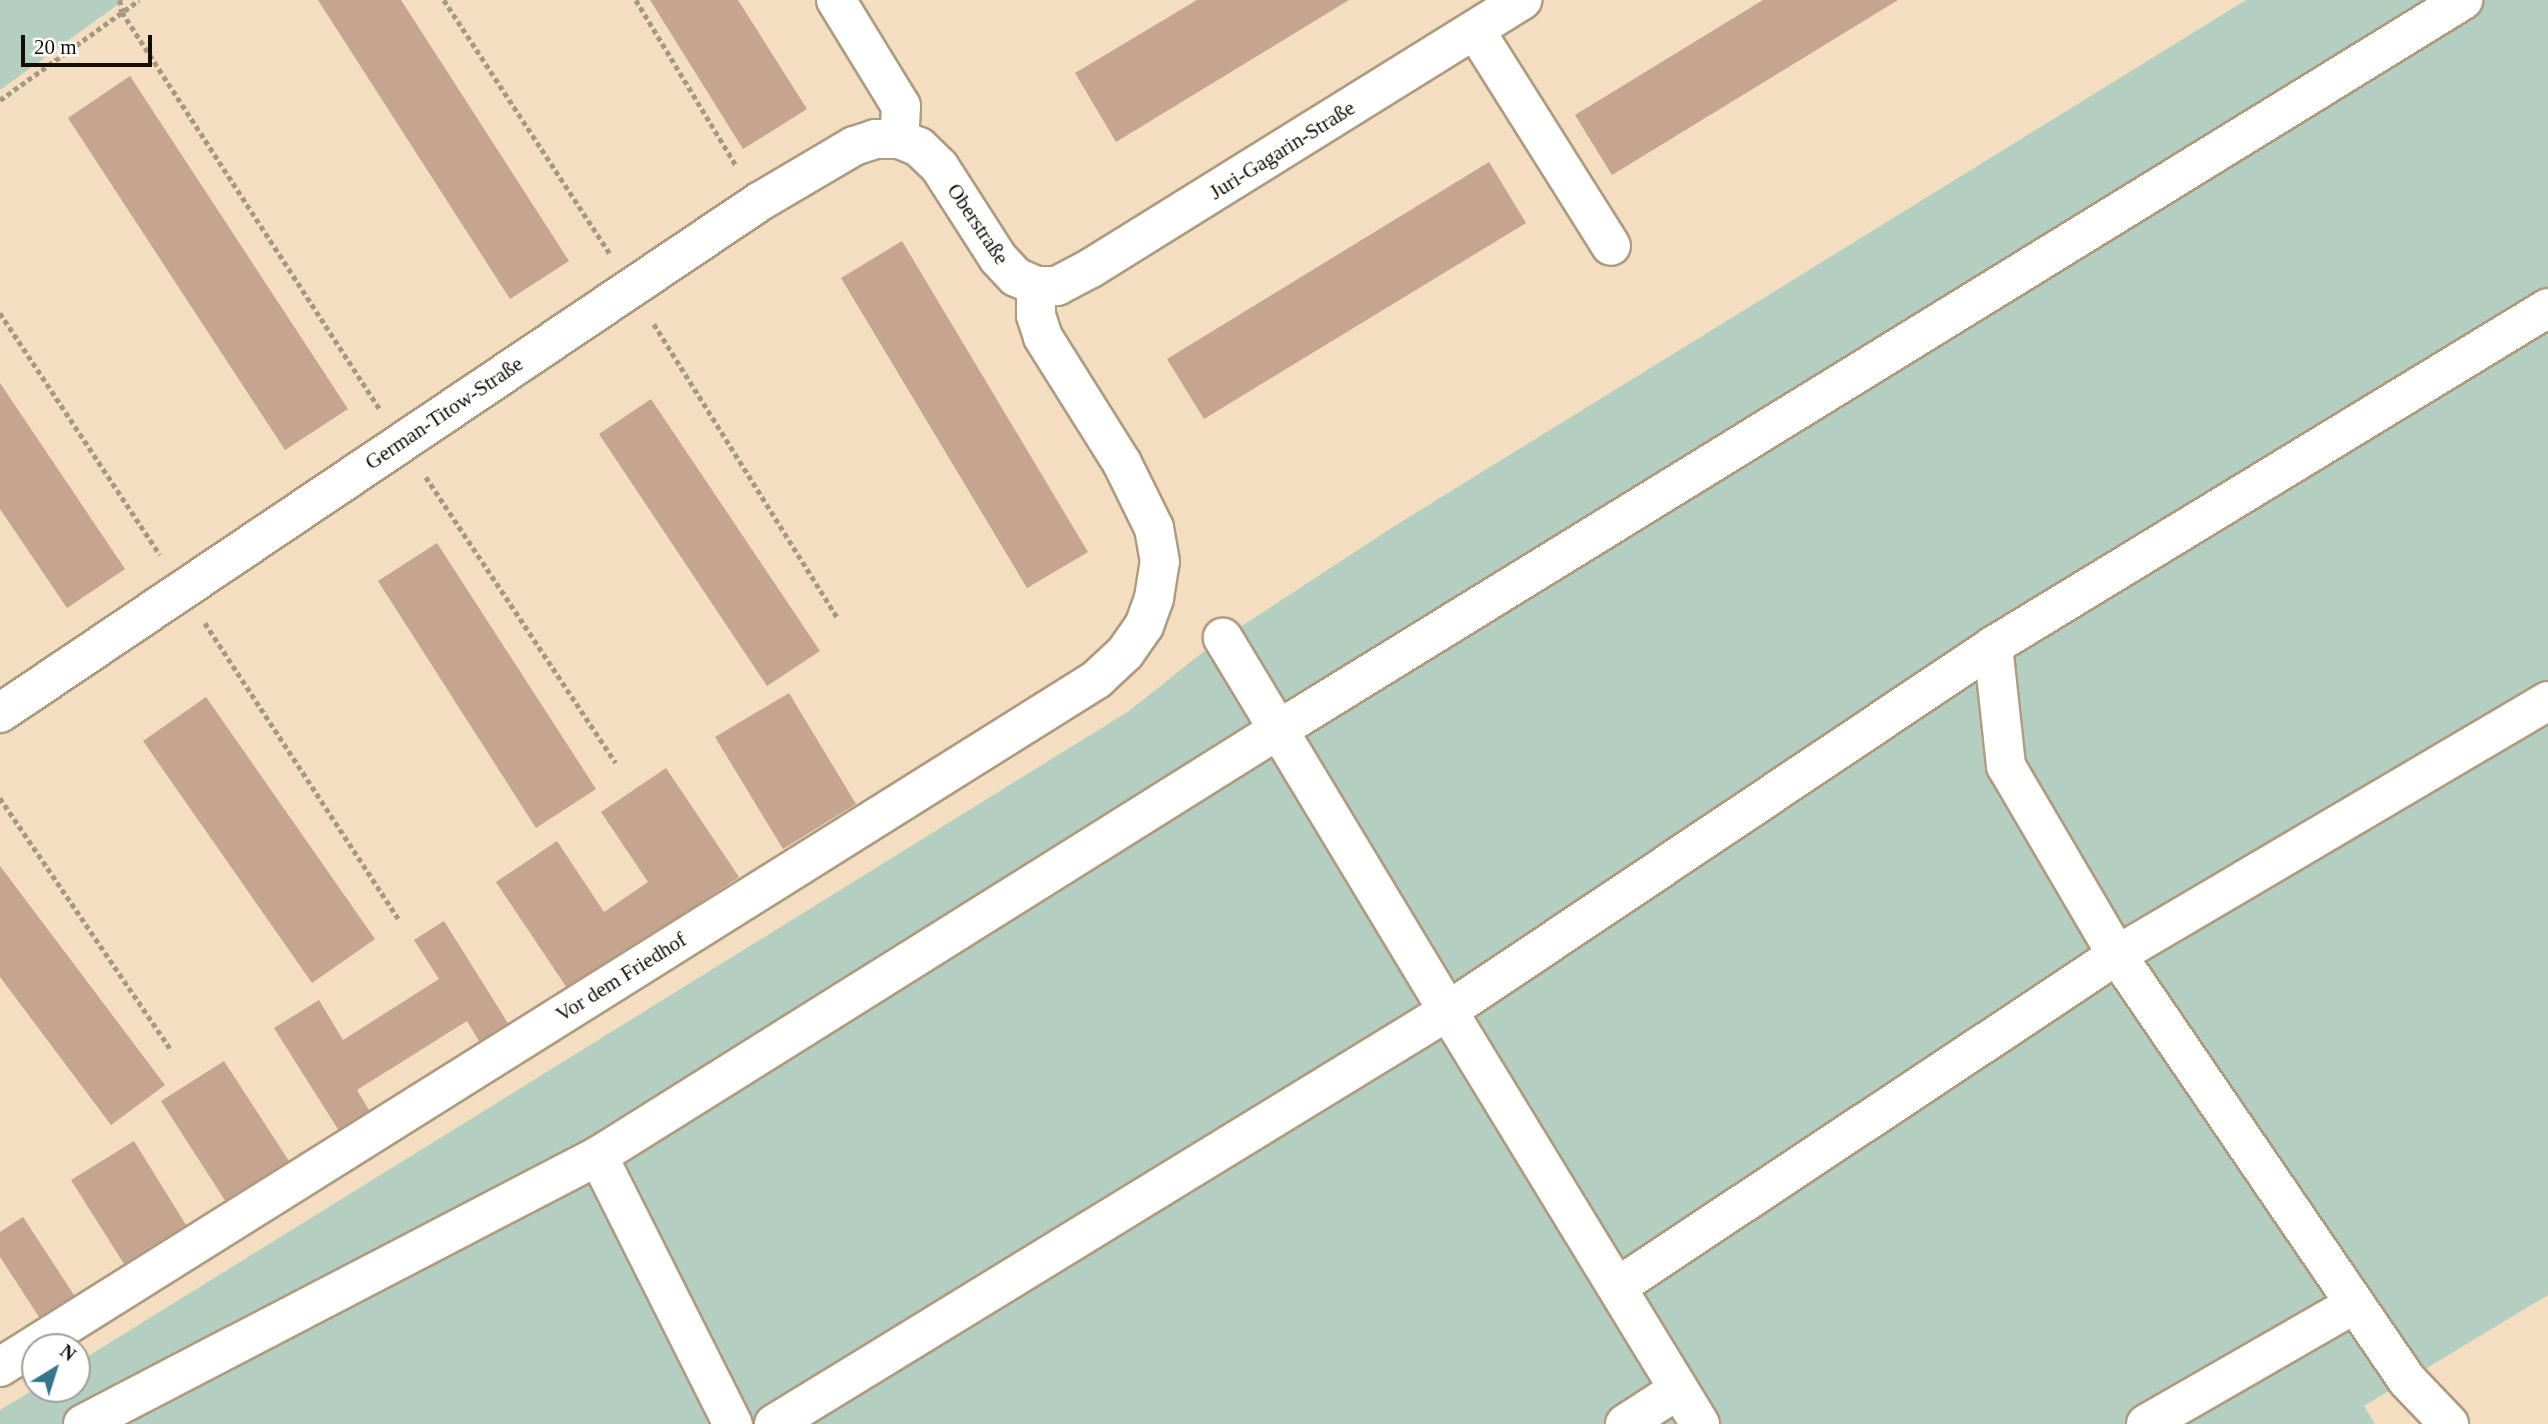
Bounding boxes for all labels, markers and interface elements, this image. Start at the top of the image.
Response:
scale bar [24,21,156,65]
text: 20 m [34,35,77,59]
street label: Juri-Gagarin-Straße [1205,95,1359,205]
street label: Oberstraße [942,179,1014,269]
street label: German-Titow-Straße [360,351,528,475]
street label: Vor dem Friedhof [551,927,691,1027]
north arrow [21,1333,91,1403]
text: N [56,1340,80,1365]

